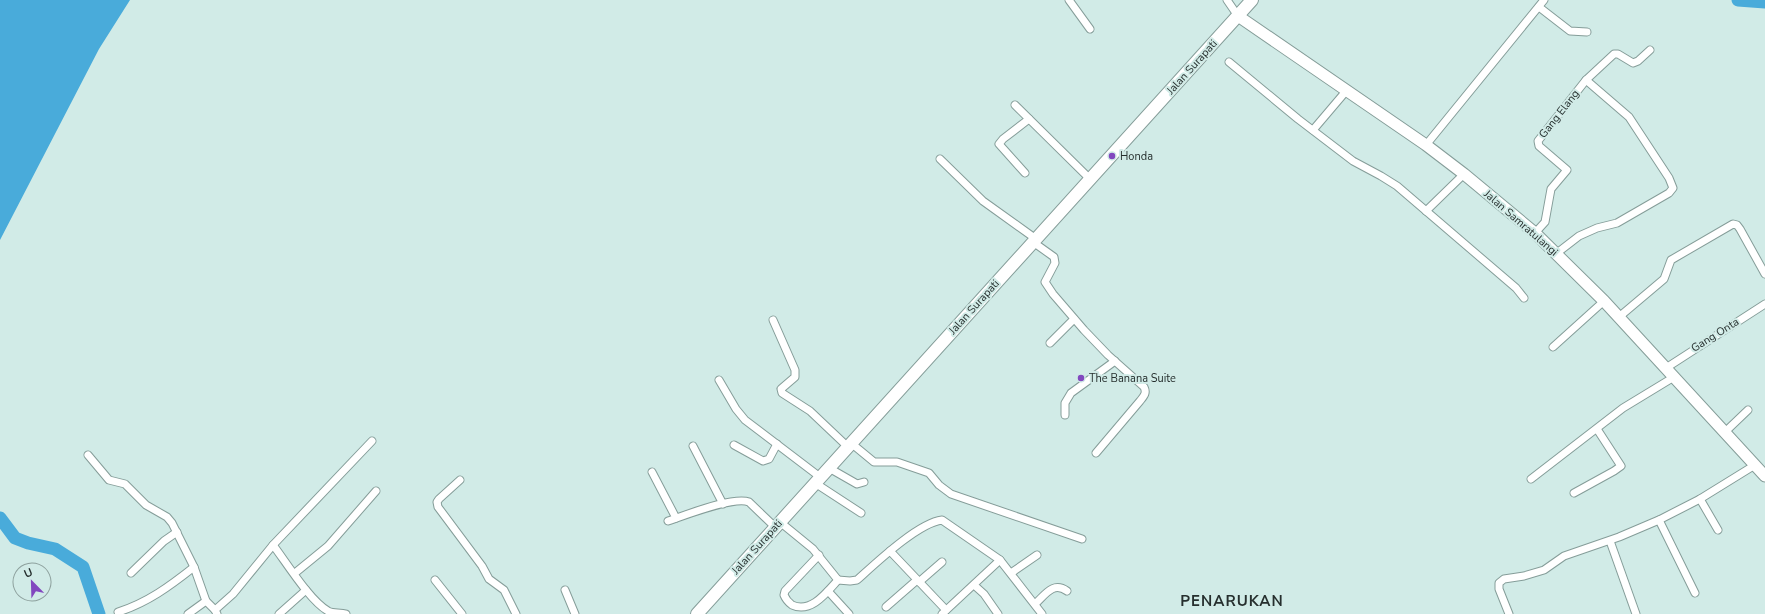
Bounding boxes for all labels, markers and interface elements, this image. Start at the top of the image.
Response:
street label: Jalan Surapati [1163,36,1221,98]
street label: Gang Elang [1535,87,1583,141]
place label: Honda [1120,149,1153,164]
marker: Honda [1107,151,1117,161]
street label: Jalan Samratulangi [1480,186,1561,259]
street label: Jalan Surapati [945,276,1003,338]
street label: Gang Onta [1688,314,1742,356]
place label: The Banana Suite [1089,371,1176,386]
marker: The Banana Suite [1076,373,1086,383]
street label: Jalan Surapati [728,516,786,578]
north arrow [12,562,52,602]
text: U [22,565,35,582]
district label: PENARUKAN [1180,591,1284,611]

